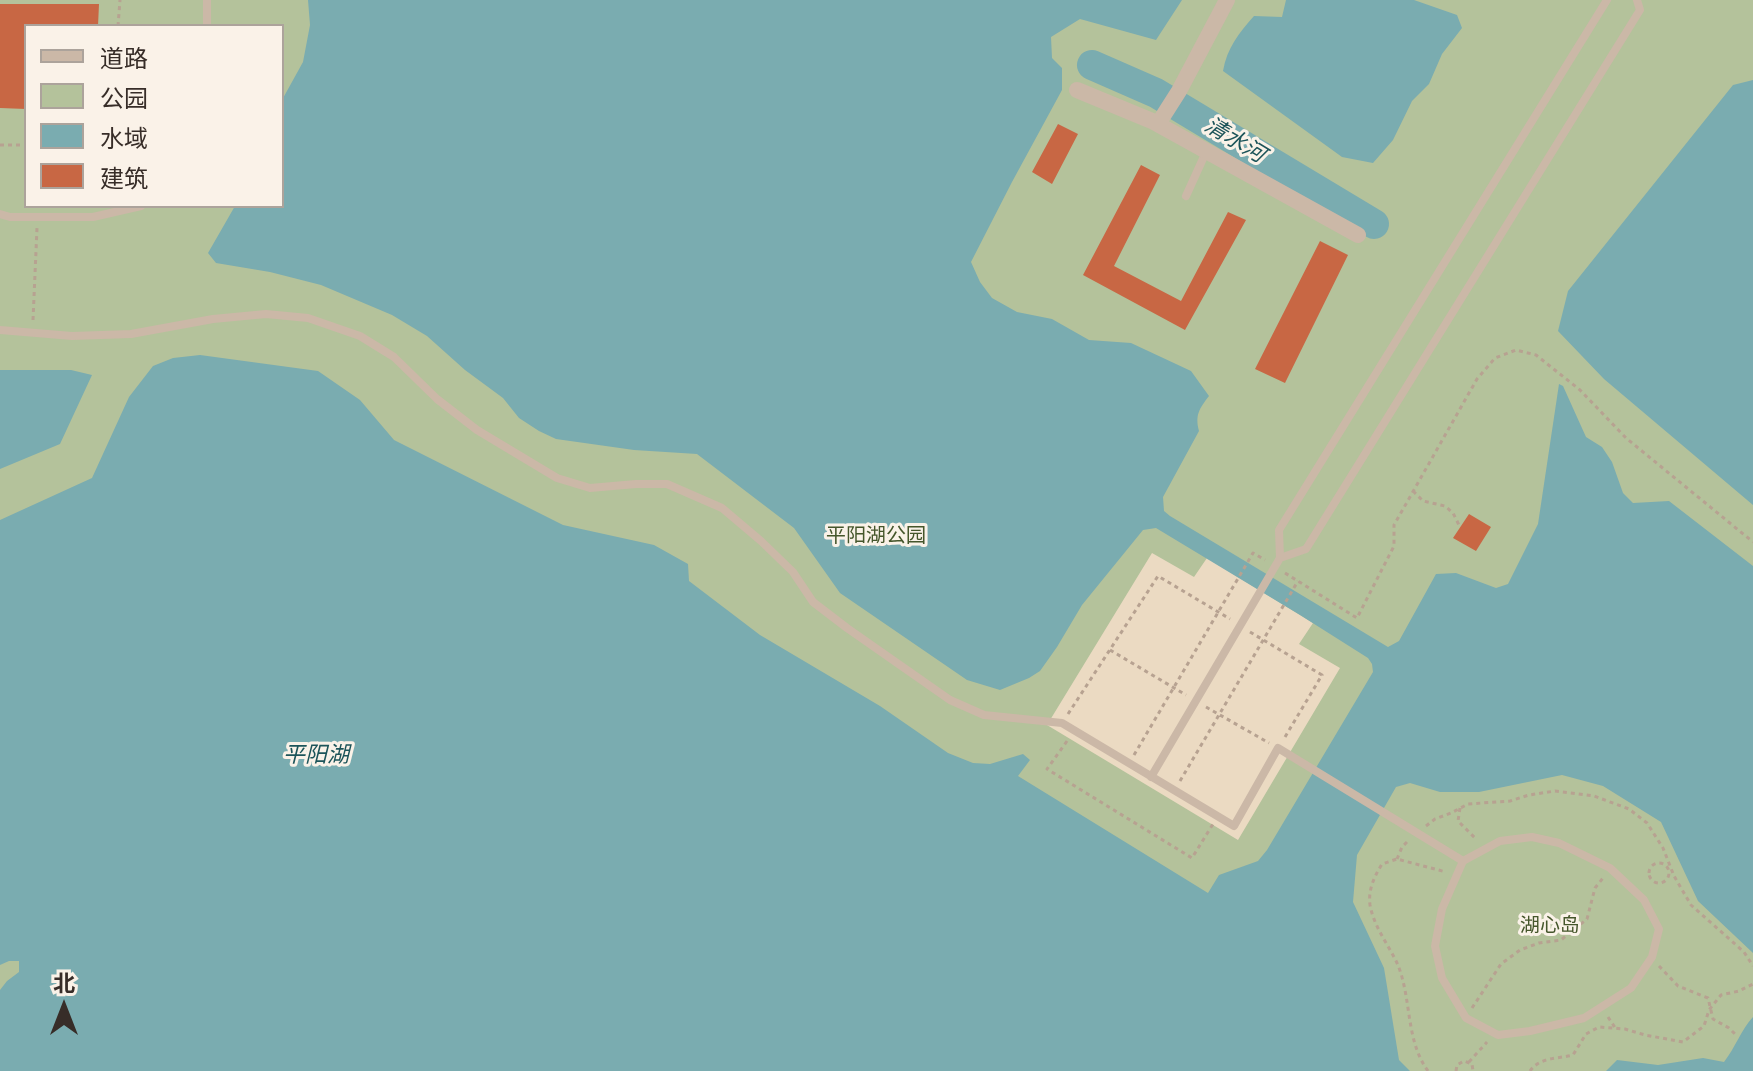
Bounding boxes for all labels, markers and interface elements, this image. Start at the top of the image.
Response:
legend [24,24,284,208]
text: 道路 [100,45,148,72]
text: 公园 [100,85,148,112]
water label: 清水河 [1200,112,1270,168]
text: 水域 [100,125,148,152]
text: 建筑 [100,165,148,192]
park label: 平阳湖公园 [826,524,926,548]
water label: 平阳湖 [283,742,349,768]
park label: 湖心岛 [1520,914,1580,938]
north arrow [24,967,104,1047]
text: 北 [53,970,75,996]

